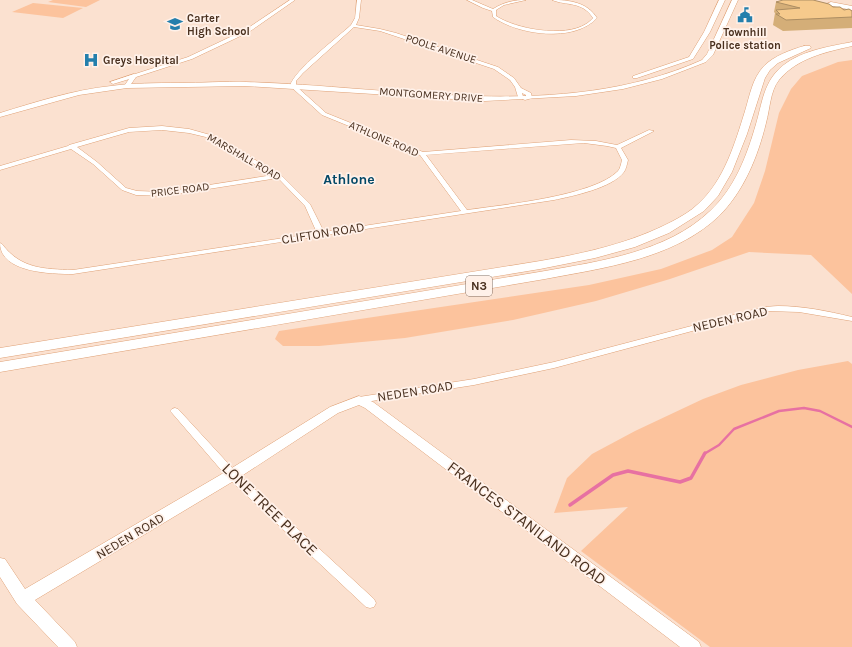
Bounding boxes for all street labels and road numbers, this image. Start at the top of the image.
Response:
street label: POOLE AVENUE [404,31,478,67]
street label: MONTGOMERY DRIVE [379,85,483,105]
street label: ATHLONE ROAD [347,118,421,160]
street label: MARSHALL ROAD [205,131,283,183]
street label: PRICE ROAD [150,180,210,200]
street label: CLIFTON ROAD [280,219,366,247]
road number: N3 [466,276,492,296]
street label: NEDEN ROAD [691,303,769,335]
street label: NEDEN ROAD [376,378,454,404]
street label: FRANCES STANILAND ROAD [444,457,610,589]
street label: LONE TREE PLACE [218,459,322,559]
street label: NEDEN ROAD [93,510,167,562]

